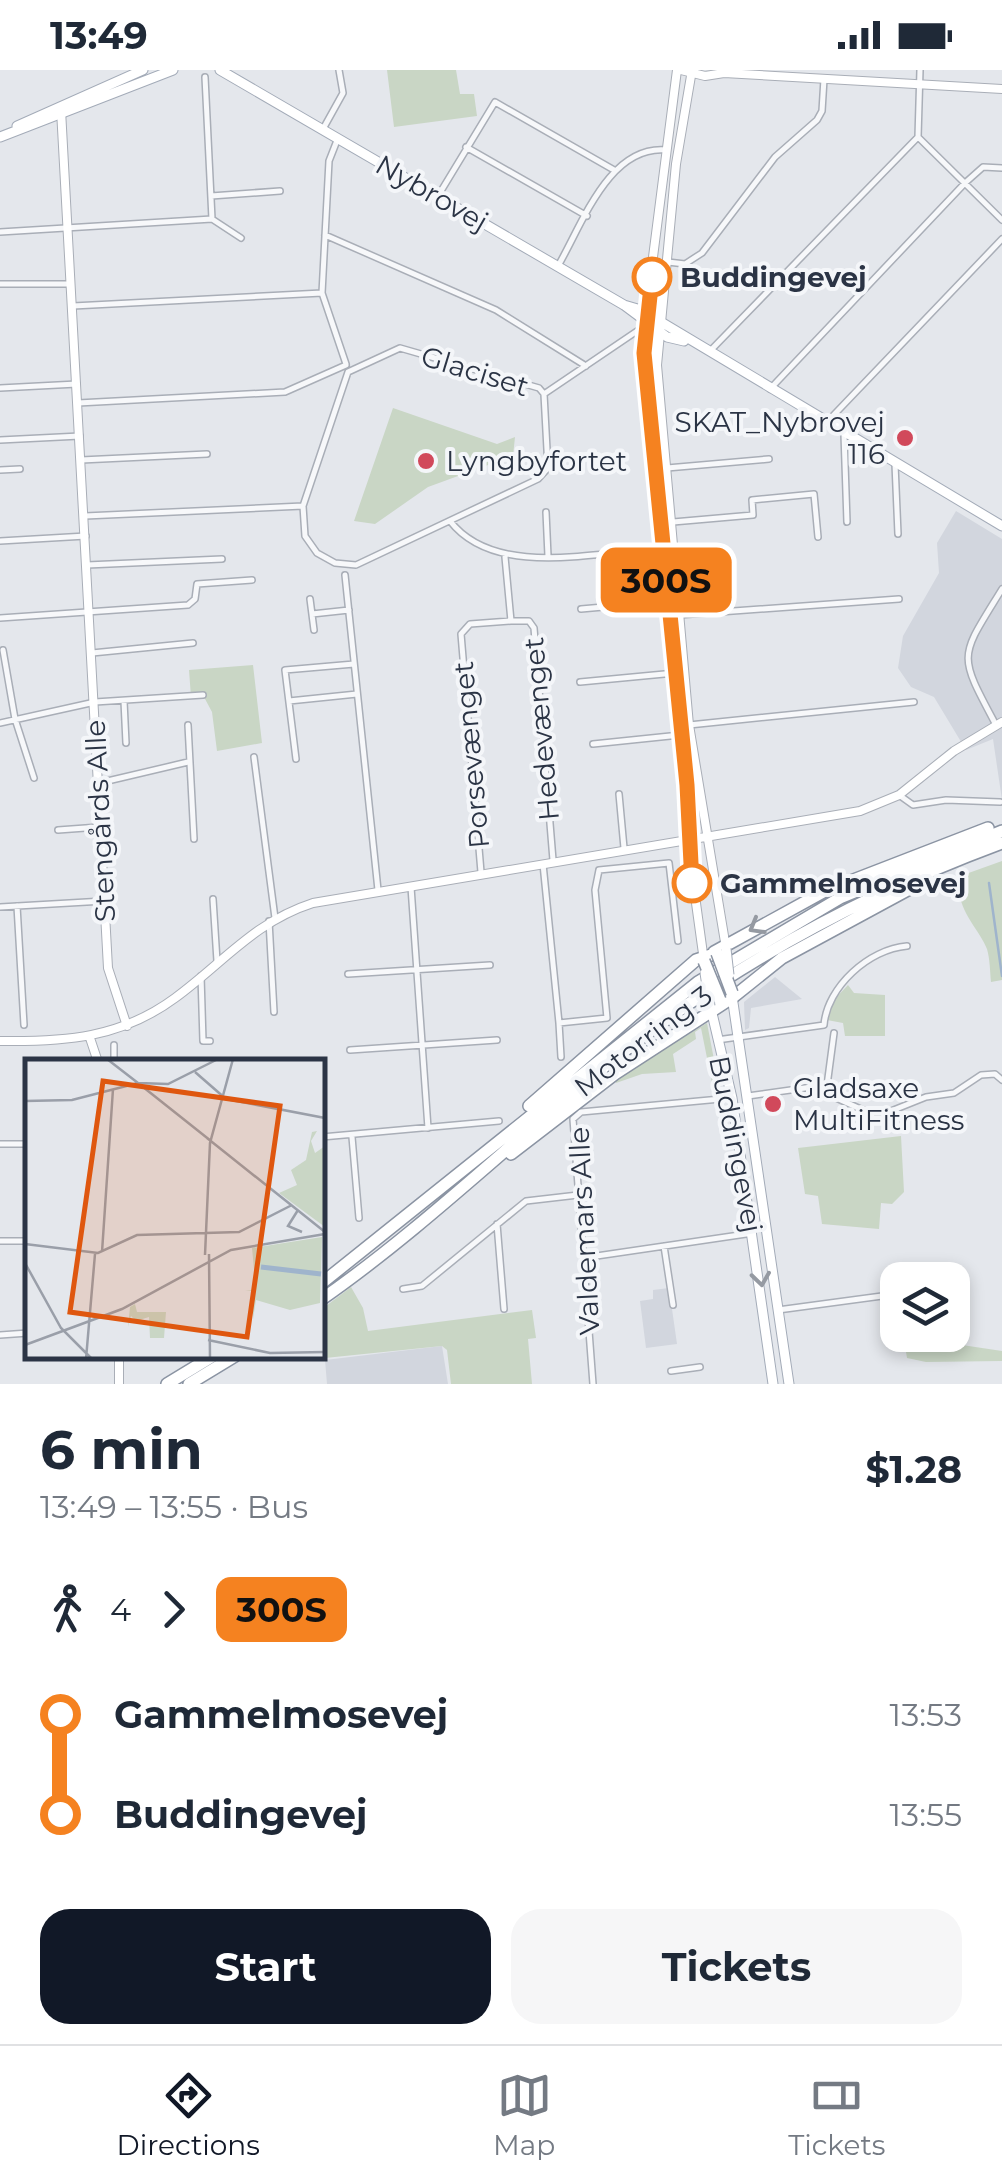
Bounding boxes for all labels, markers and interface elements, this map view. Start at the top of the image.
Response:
text: 13:49 [50,12,148,59]
street label: Nybrovej [370,147,494,239]
marker: Buddingevej [633,258,671,296]
place label: Buddingevej [680,260,867,294]
street label: Glaciset [417,339,533,403]
place label: SKAT_Nybrovej 116 [675,405,885,471]
marker: SKAT_Nybrovej 116 [894,427,916,449]
place label: Lyngbyfortet [446,444,627,478]
marker: Lyngbyfortet [415,450,437,472]
line badge: 300S [596,548,736,612]
text: 300S [621,559,711,602]
street label: Hedevænget [516,636,566,822]
street label: Porsevænget [446,660,496,850]
street label: Stengårds Alle [78,719,122,923]
marker: Gammelmosevej [673,864,711,902]
place label: Gammelmosevej [720,866,966,900]
one-way arrow [749,915,767,934]
street label: Motorring 3 [567,978,719,1104]
street label: Buddingevej [702,1053,770,1235]
inset map [25,1059,325,1359]
place label: Gladsaxe MultiFitness [793,1071,964,1137]
marker: Gladsaxe MultiFitness [762,1093,784,1115]
street label: Valdemars Alle [562,1126,606,1336]
map controls [880,1262,970,1352]
button: layers [880,1262,970,1352]
one-way arrow [749,1271,770,1288]
text: 6 min [40,1416,203,1483]
text: $1.28 [865,1446,962,1493]
text: 13:49 – 13:55 · Bus [40,1487,308,1526]
icon: walk [40,1582,95,1637]
icon: forward [146,1582,201,1637]
text: 300S [236,1588,327,1631]
text: 4 [110,1590,131,1629]
text: Gammelmosevej [114,1691,448,1738]
text: 13:53 [890,1695,962,1734]
text: Buddingevej [114,1791,367,1838]
text: 13:55 [890,1795,962,1834]
button: Start [40,1909,491,2024]
button: Tickets [511,1909,962,2024]
tab: Directions [117,2068,260,2162]
tab: Map [493,2068,555,2162]
tab: Tickets [788,2068,885,2162]

